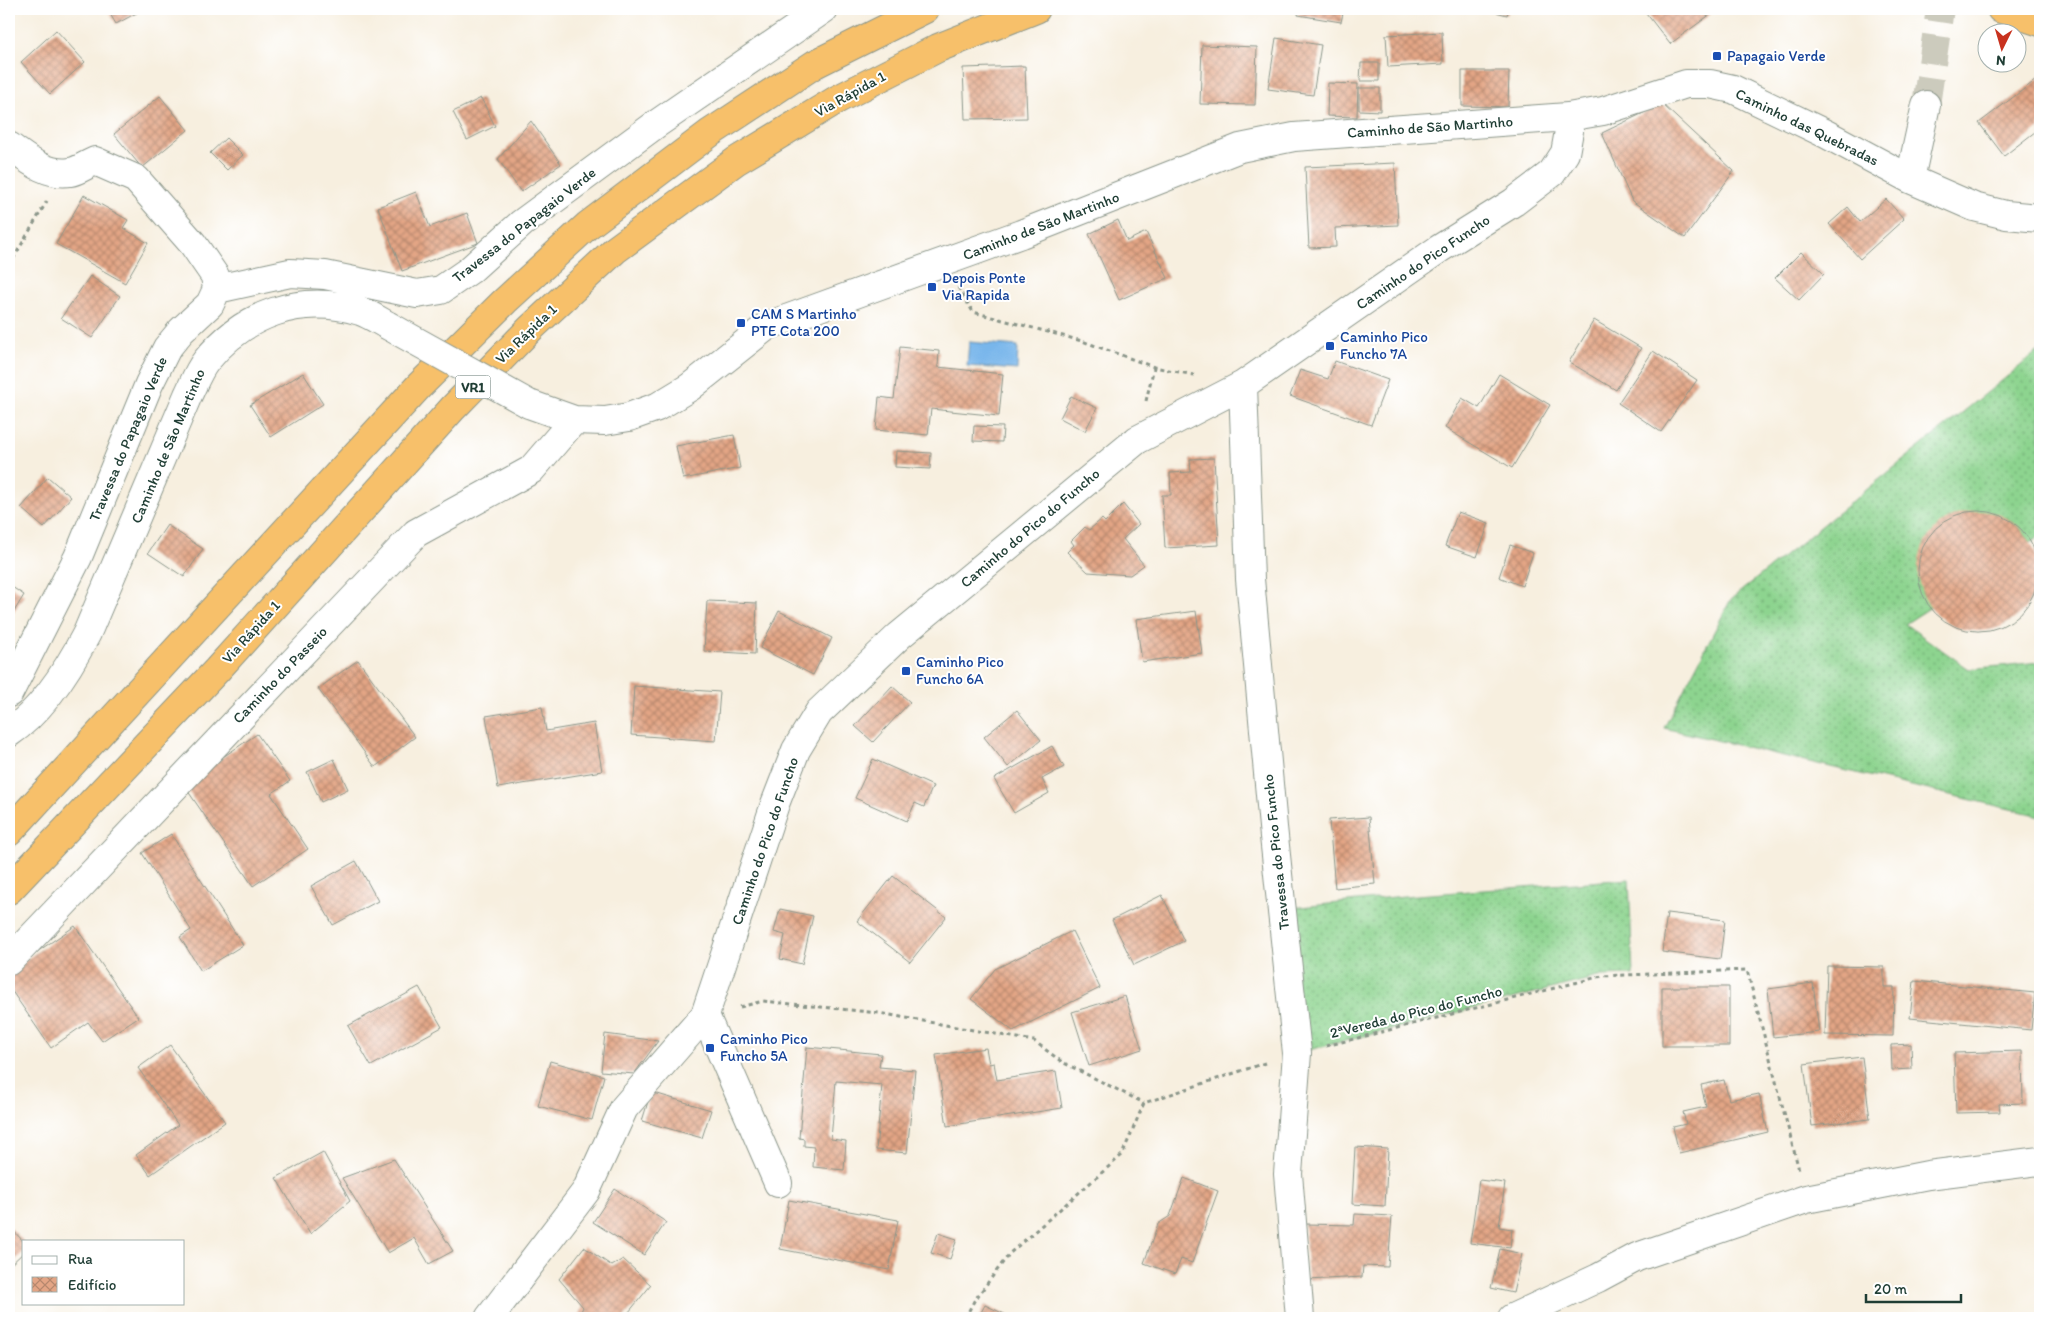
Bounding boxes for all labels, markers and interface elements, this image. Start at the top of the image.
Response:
north arrow [1976,22,2026,72]
place label: Papagaio Verde [1727,47,1826,65]
marker: Papagaio Verde [1711,50,1723,62]
text: N [1995,52,2006,69]
street label: Via Rápida 1 [811,67,889,121]
street label: Caminho das Quebradas [1732,84,1882,170]
street label: Caminho de São Martinho [1346,112,1514,142]
street label: Travessa do Papagaio Verde [449,163,599,287]
street label: Caminho de São Martinho [960,188,1122,264]
street label: Caminho do Pico Funcho [1353,211,1493,313]
place label: Depois Ponte Via Rapida [942,269,1026,304]
marker: Depois Ponte Via Rapida [926,281,938,293]
street label: Via Rápida 1 [492,300,561,368]
place label: CAM S Martinho PTE Cota 200 [751,305,857,340]
marker: CAM S Martinho PTE Cota 200 [735,317,747,329]
place label: Caminho Pico Funcho 7A [1340,328,1428,363]
marker: Caminho Pico Funcho 7A [1324,340,1336,352]
street label: Travessa do Papagaio Verde [85,354,171,524]
street label: Caminho de São Martinho [127,366,209,526]
road number: VR1 [456,376,490,398]
street label: Caminho do Pico do Funcho [957,464,1103,592]
street label: Via Rápida 1 [218,597,284,667]
street label: Caminho do Passeio [229,623,331,727]
place label: Caminho Pico Funcho 6A [916,653,1004,688]
marker: Caminho Pico Funcho 6A [900,665,912,677]
street label: Caminho do Pico do Funcho [728,755,802,927]
street label: Travessa do Pico Funcho [1259,773,1293,931]
street label: 2ªVereda do Pico do Funcho [1328,982,1504,1042]
place label: Caminho Pico Funcho 5A [720,1030,808,1065]
marker: Caminho Pico Funcho 5A [704,1042,716,1054]
legend [22,1240,185,1304]
text: Rua [68,1250,93,1268]
scale bar [1866,1272,1962,1304]
text: Edifício [68,1276,116,1294]
text: 20 m [1874,1280,1908,1298]

